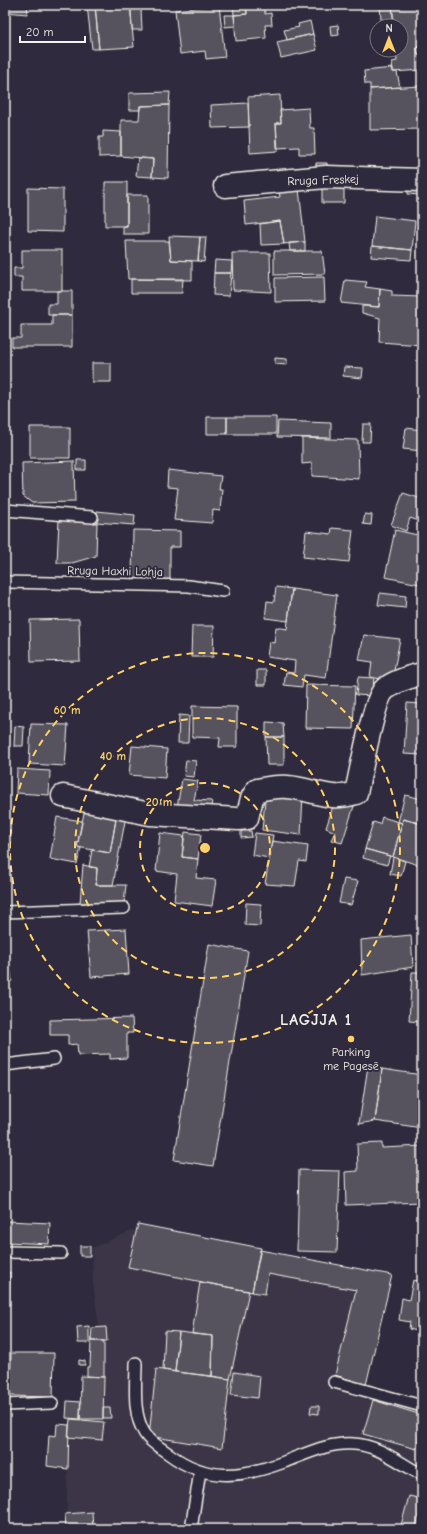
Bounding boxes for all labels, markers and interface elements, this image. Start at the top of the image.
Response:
scale bar [20,18,85,44]
north arrow [369,18,409,58]
text: N [385,22,393,35]
text: 20 m [26,25,54,39]
street label: Rruga Freskej [287,172,359,188]
street label: Rruga Haxhi Lohja [67,563,163,579]
text: 60 m [54,703,80,717]
text: 40 m [100,749,126,763]
text: 20 m [146,795,172,809]
centre of rings [198,841,212,855]
district label: LAGJJA 1 [280,1011,352,1029]
marker: Parking me Pagesë [346,1034,356,1044]
place label: Parking me Pagesë [323,1045,379,1073]

